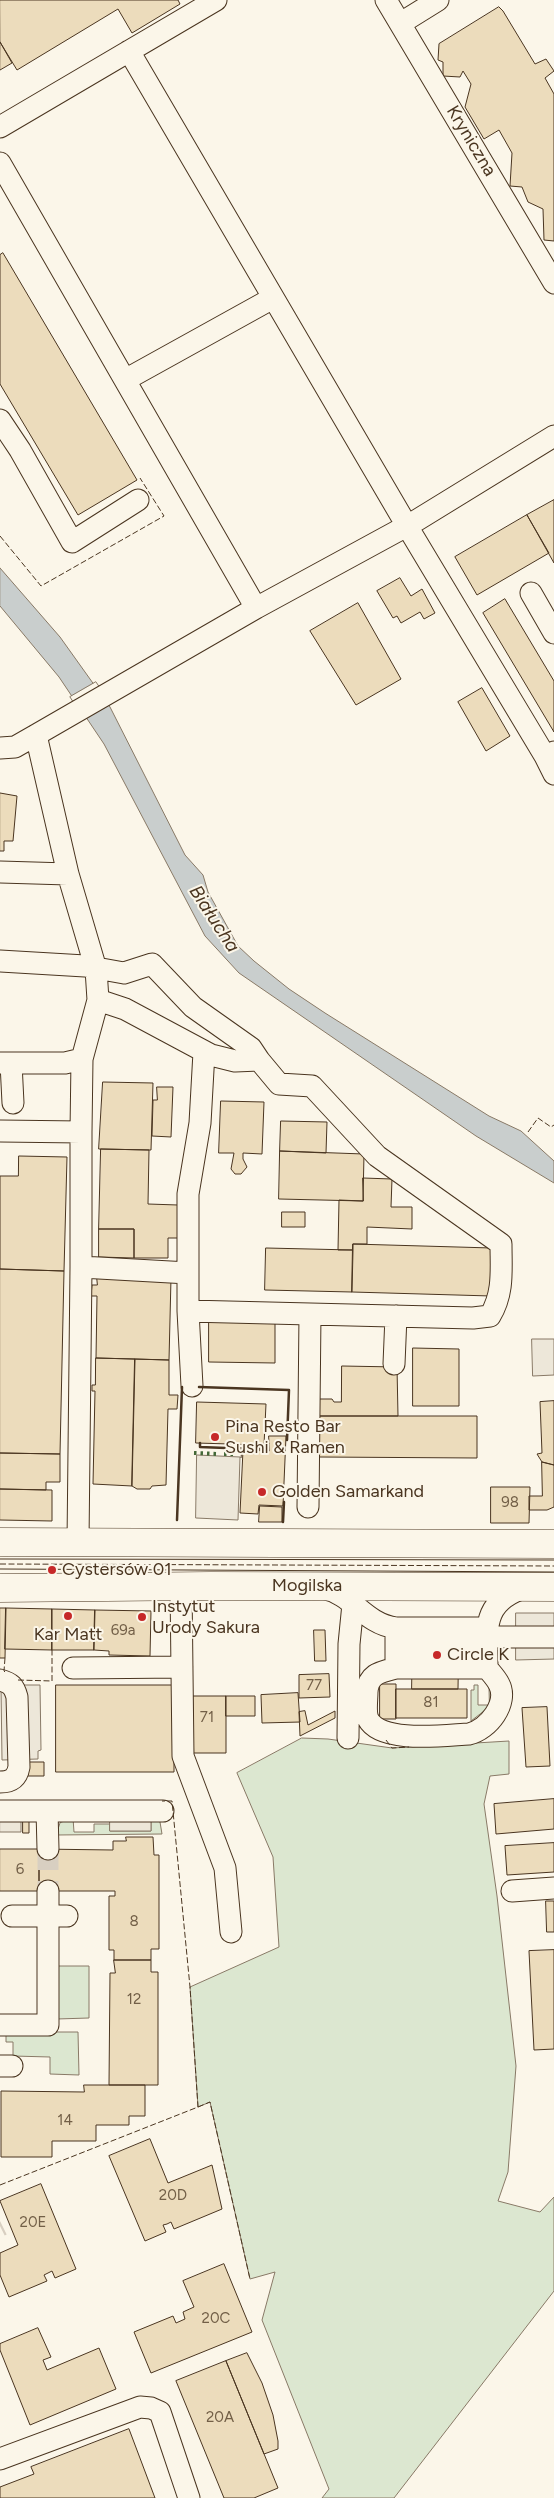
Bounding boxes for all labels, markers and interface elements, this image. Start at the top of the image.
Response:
street label: Kryniczna [442,102,500,180]
water label: Białucha [184,881,244,957]
place label: Pina Resto Bar Sushi & Ramen [225,1416,345,1458]
marker: Pina Resto Bar Sushi & Ramen [209,1431,221,1443]
place label: Golden Samarkand [272,1481,424,1503]
marker: Golden Samarkand [256,1486,268,1498]
house number: 98 [501,1494,519,1512]
place label: Cystersów 01 [62,1559,172,1581]
marker: Cystersów 01 [46,1564,58,1576]
street label: Mogilska [272,1575,342,1597]
place label: Instytut Urody Sakura [152,1596,260,1638]
marker: Kar Matt [62,1610,74,1622]
marker: Instytut Urody Sakura [136,1611,148,1623]
house number: 69a [111,1622,135,1640]
place label: Kar Matt [34,1624,102,1646]
place label: Circle K [447,1644,509,1666]
marker: Circle K [431,1649,443,1661]
house number: 77 [306,1677,322,1695]
house number: 81 [423,1694,439,1712]
house number: 71 [200,1709,214,1727]
house number: 6 [16,1861,24,1879]
house number: 8 [129,1913,139,1931]
house number: 12 [127,1991,141,2009]
house number: 14 [57,2112,73,2130]
house number: 20D [159,2187,187,2205]
house number: 20E [20,2214,46,2232]
house number: 20C [202,2310,230,2328]
house number: 20A [206,2409,234,2427]

